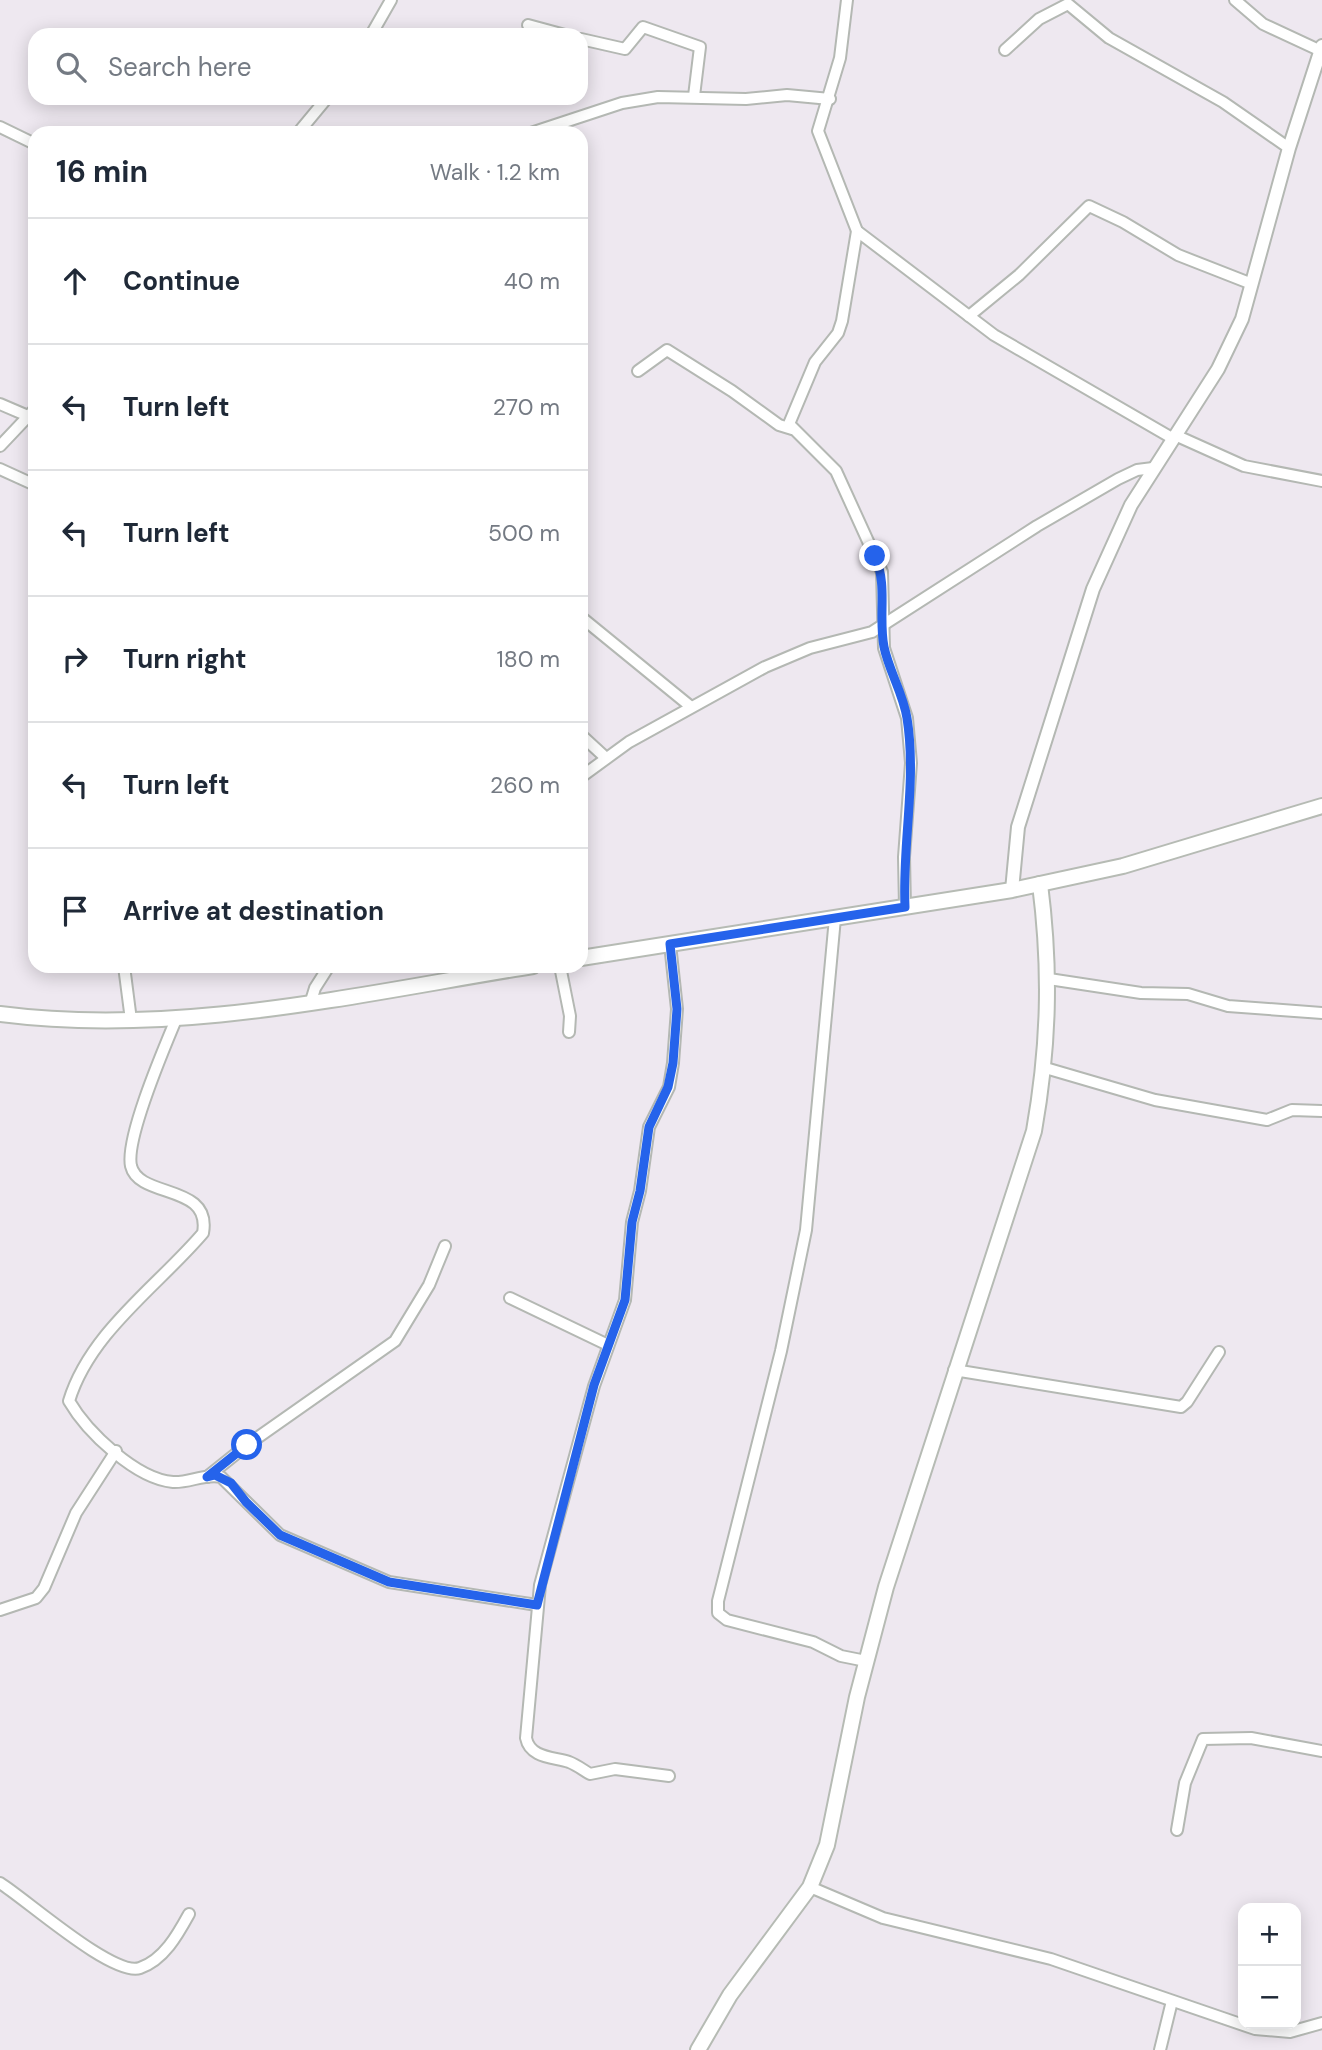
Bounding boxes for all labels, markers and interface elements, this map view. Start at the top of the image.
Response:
search box [28,28,588,105]
icon: search [52,48,90,86]
text: Search here [108,50,251,84]
text: 16 min [56,152,148,191]
text: Walk · 1.2 km [430,157,560,187]
icon: ahead [56,262,94,300]
text: Continue [123,264,240,298]
text: 40 m [504,266,560,296]
icon: left [56,388,94,426]
text: Turn left [123,390,230,424]
text: 270 m [493,392,560,422]
icon: left [56,514,94,552]
text: Turn left [123,516,230,550]
text: 500 m [488,518,560,548]
route end [859,540,890,571]
icon: right [56,640,94,678]
text: Turn right [123,642,247,676]
text: 180 m [496,644,560,674]
icon: left [56,766,94,804]
text: Turn left [123,768,230,802]
text: 260 m [490,770,560,800]
icon: arrive [56,892,94,930]
text: Arrive at destination [123,894,384,928]
route start [231,1429,262,1460]
map controls [1238,1903,1301,2029]
button: + [1238,1903,1301,1966]
button: − [1238,1966,1301,2029]

